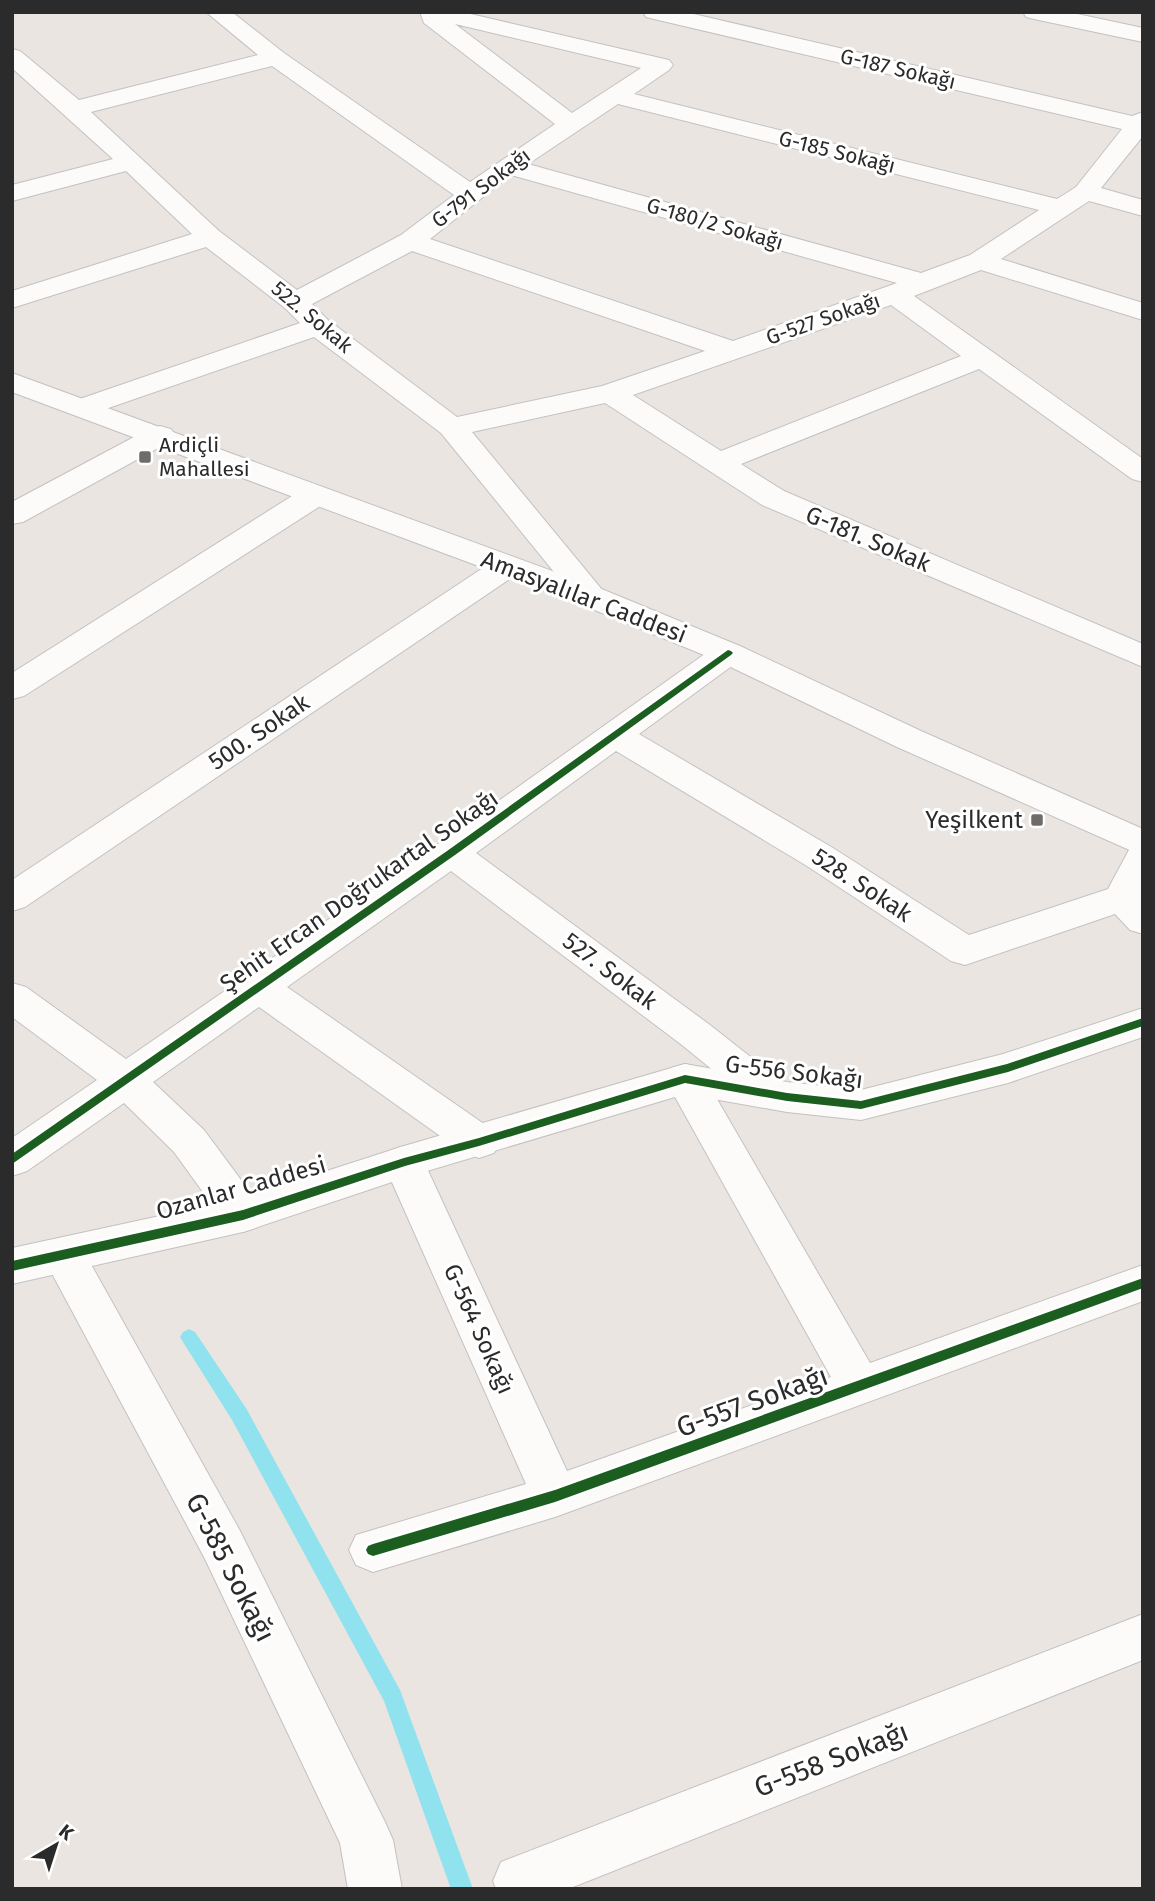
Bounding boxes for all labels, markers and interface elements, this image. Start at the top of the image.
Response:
street label: G-187 Sokağı [838,43,958,95]
street label: G-185 Sokağı [776,125,898,179]
street label: G-791 Sokağı [427,142,535,234]
street label: G-180/2 Sokağı [644,192,786,256]
street label: 522. Sokak [266,276,358,359]
street label: G-527 Sokağı [762,287,884,351]
place label: Ardiçli Mahallesi [159,432,250,482]
marker: Ardiçli Mahallesi [137,449,153,465]
street label: G-181. Sokak [801,500,935,578]
street label: Amasyalılar Caddesi [477,545,691,649]
street label: 500. Sokak [203,688,315,776]
street label: Şehit Ercan Doğrukartal Sokağı [215,784,503,998]
place label: Yeşilkent [925,806,1023,834]
marker: Yeşilkent [1029,812,1045,828]
street label: 528. Sokak [807,842,918,928]
street label: 527. Sokak [557,927,663,1016]
street label: G-556 Sokağı [723,1050,865,1094]
street label: Ozanlar Caddesi [153,1150,329,1226]
street label: G-564 Sokağı [438,1260,520,1398]
street label: G-557 Sokağı [672,1359,832,1444]
street label: G-585 Sokağı [179,1487,282,1647]
street label: G-558 Sokağı [749,1715,913,1804]
north arrow [21,1810,91,1880]
text: K [54,1819,79,1846]

